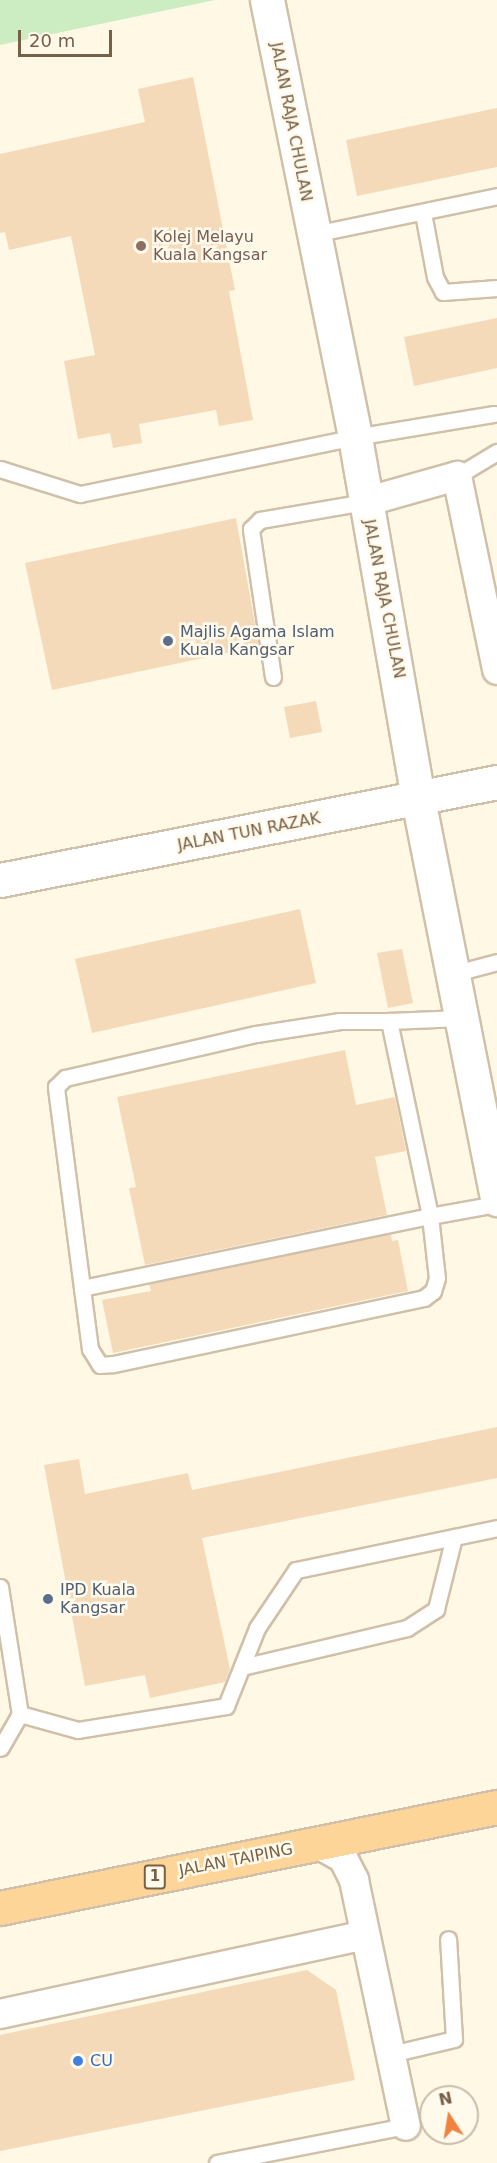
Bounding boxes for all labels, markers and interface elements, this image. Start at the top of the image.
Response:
scale bar [21,18,116,56]
text: 20 m [29,30,75,51]
street label: JALAN RAJA CHULAN [266,41,316,203]
place label: Kolej Melayu Kuala Kangsar [153,227,267,265]
marker: Kolej Melayu Kuala Kangsar [134,239,148,253]
street label: JALAN RAJA CHULAN [359,518,409,680]
place label: Majlis Agama Islam Kuala Kangsar [180,622,335,660]
marker: Majlis Agama Islam Kuala Kangsar [161,634,175,648]
street label: JALAN TUN RAZAK [176,809,322,855]
place label: IPD Kuala Kangsar [60,1580,136,1618]
marker: IPD Kuala Kangsar [41,1592,55,1606]
street label: JALAN TAIPING [177,1840,295,1880]
road number: 1 [143,1865,167,1889]
place label: CU [90,2051,113,2071]
marker: CU [71,2054,85,2068]
north arrow [419,2085,479,2145]
text: N [437,2088,454,2110]

